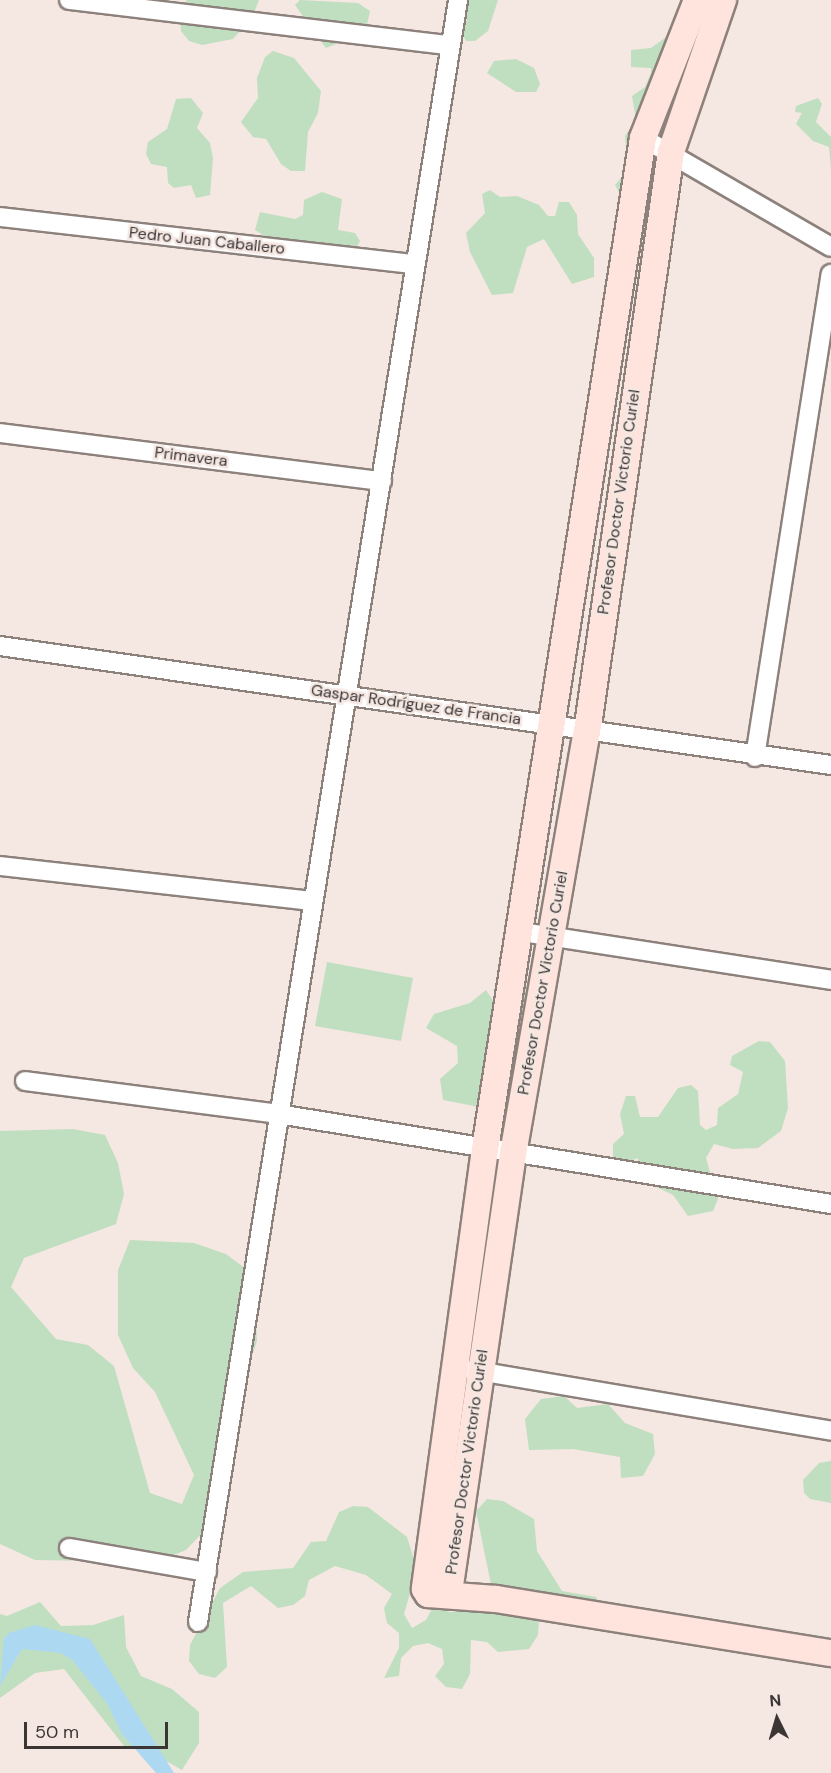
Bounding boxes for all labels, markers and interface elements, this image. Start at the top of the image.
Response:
street label: Pedro Juan Caballero [128,223,286,259]
street label: Profesor Doctor Victorio Curiel [594,388,644,616]
street label: Primavera [153,443,229,471]
street label: Gaspar Rodríguez de Francia [310,681,522,729]
street label: Profesor Doctor Victorio Curiel [514,870,572,1096]
street label: Profesor Doctor Victorio Curiel [442,1348,492,1576]
north arrow [747,1689,807,1749]
text: N [769,1690,782,1712]
scale bar [27,1710,171,1748]
text: 50 m [35,1720,79,1744]

